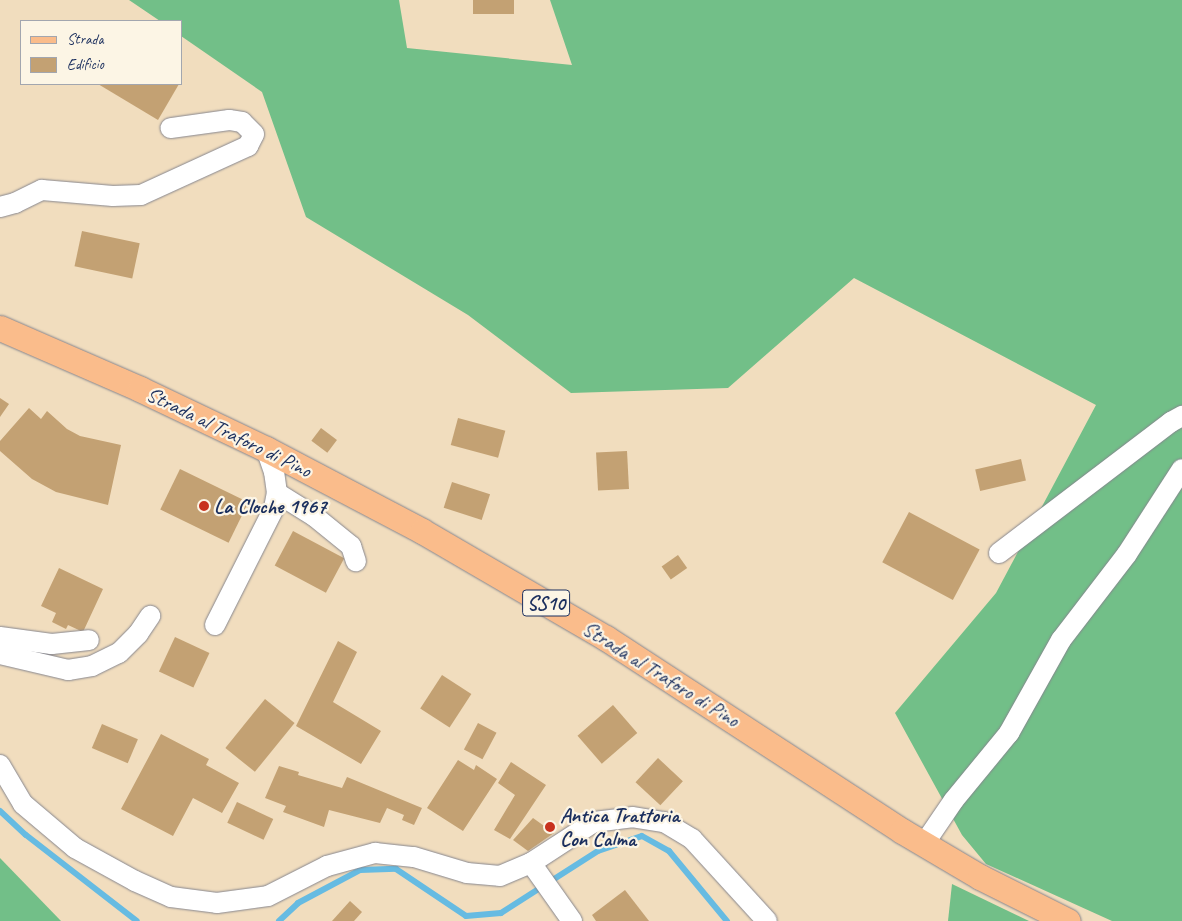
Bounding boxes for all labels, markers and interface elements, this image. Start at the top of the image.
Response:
legend [20,20,182,85]
text: Strada [67,30,103,49]
text: Edificio [67,55,104,74]
street label: Strada al Traforo di Pino [143,381,315,483]
place label: La Cloche 1967 [214,493,326,519]
marker: La Cloche 1967 [198,500,210,512]
road number: SS10 [521,586,571,620]
street label: Strada al Traforo di Pino [578,616,744,732]
place label: Antica Trattoria Con Calma [560,802,680,852]
marker: Antica Trattoria Con Calma [544,821,556,833]

